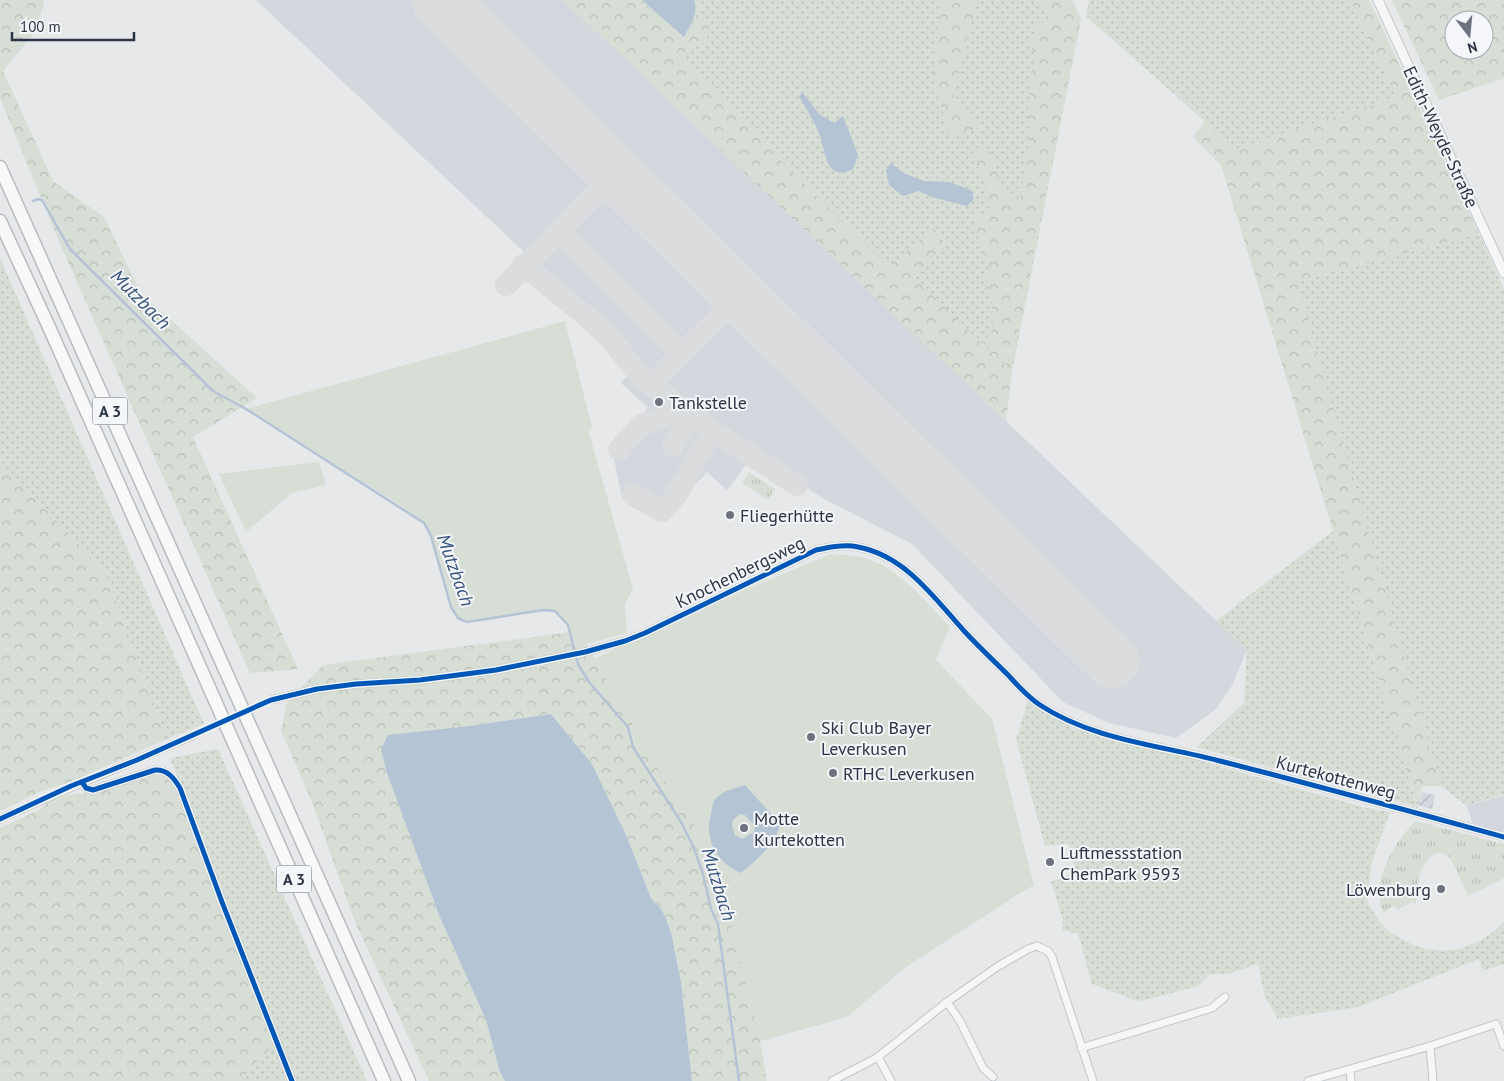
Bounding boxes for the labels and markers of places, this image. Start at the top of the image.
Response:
place label: Tankstelle [669,391,747,414]
marker: Tankstelle [653,396,665,408]
place label: Fliegerhütte [740,504,834,527]
marker: Fliegerhütte [724,509,736,521]
place label: Ski Club Bayer Leverkusen [821,716,931,760]
marker: Ski Club Bayer Leverkusen [805,731,817,743]
place label: RTHC Leverkusen [843,762,975,785]
marker: RTHC Leverkusen [827,767,839,779]
place label: Motte Kurtekotten [754,807,845,851]
marker: Motte Kurtekotten [738,822,750,834]
place label: Luftmessstation ChemPark 9593 [1060,841,1182,885]
marker: Luftmessstation ChemPark 9593 [1044,856,1056,868]
place label: Löwenburg [1346,878,1431,901]
marker: Löwenburg [1435,883,1447,895]

